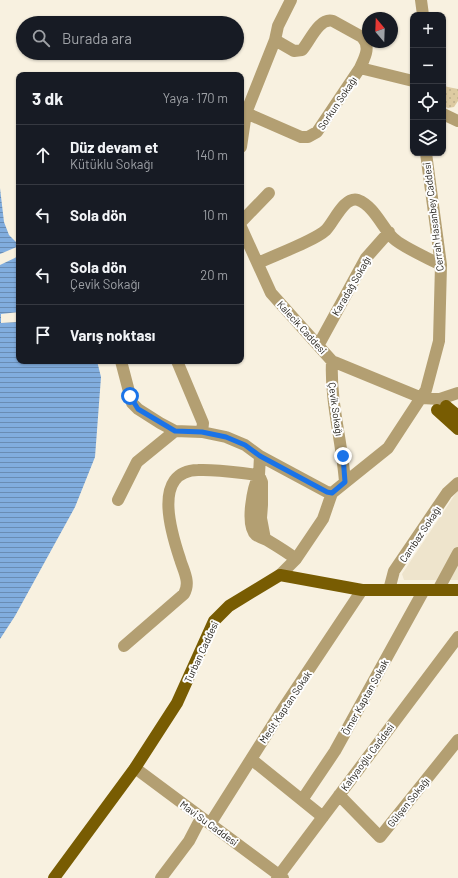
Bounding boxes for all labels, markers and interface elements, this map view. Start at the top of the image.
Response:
north arrow [362,12,398,48]
map controls [410,12,446,156]
button: + [410,12,446,48]
search box [16,16,244,60]
icon: search [30,27,52,49]
text: Burada ara [62,29,132,47]
button: − [410,48,446,84]
street label: Sorkun Sokağı [315,74,359,132]
button: locate [410,84,446,120]
text: 3 dk [32,88,63,108]
text: Yaya · 170 m [163,90,228,106]
button: layers [410,120,446,156]
text: Düz devam et [70,138,158,156]
icon: ahead [32,144,54,166]
text: 140 m [196,147,228,163]
text: Kütüklu Sokağı [70,156,153,172]
street label: Cerrah Hasanbey Caddesi [420,162,446,272]
icon: left [32,204,54,226]
text: Sola dön [70,206,127,224]
text: 10 m [203,207,228,223]
street label: Karadağ Sokağı [329,254,373,318]
text: Sola dön [70,258,127,276]
icon: left [32,264,54,286]
text: 20 m [200,267,228,283]
text: Çevik Sokağı [70,276,140,292]
street label: Kalecik Caddesi [275,298,329,356]
icon: arrive [32,324,54,346]
text: Varış noktası [70,326,155,344]
street label: Çevik Sokağı [326,381,346,437]
route start [121,387,139,405]
route end [334,447,352,465]
street label: Cambaz Sokağı [397,504,443,564]
street label: Turban Caddesi [182,619,220,685]
street label: Ömer Kaptan Sokak [339,657,391,737]
street label: Mecit Kaptan Sokak [256,669,314,745]
street label: Kahyaoğlu Caddesi [338,721,396,793]
street label: Gülşen Sokağı [384,775,432,829]
street label: Mavi Su Caddesi [178,798,240,848]

